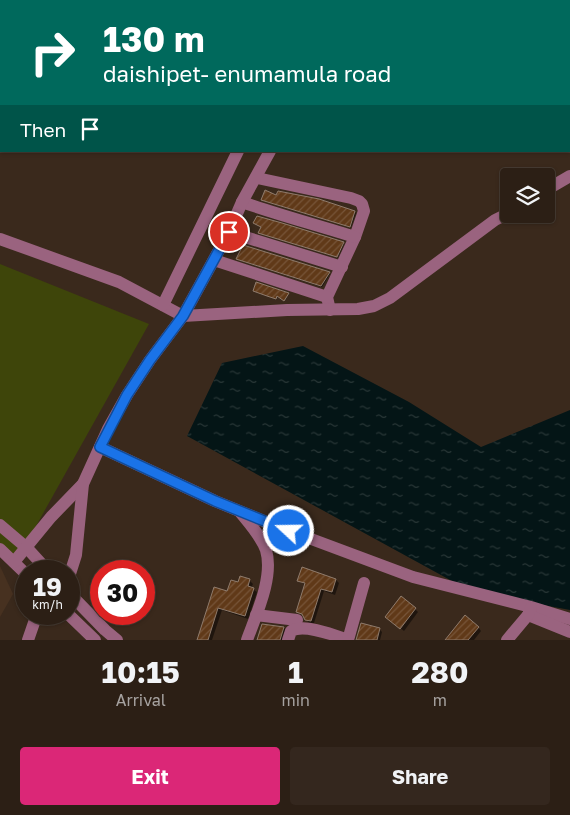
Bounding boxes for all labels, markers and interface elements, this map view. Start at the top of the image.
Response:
text: 130 m [103,18,205,60]
icon: right [20,20,85,85]
text: daishipet- enumamula road [103,60,391,87]
icon: arrive [76,115,104,143]
text: Then [20,118,66,141]
map controls [500,168,555,223]
button: layers [500,168,555,223]
pin [208,211,250,253]
icon: arrive [215,218,243,246]
position arrow [262,504,314,556]
speed limit sign: 30 [90,560,155,625]
text: 19 [33,571,62,602]
text: km/h [32,597,63,612]
text: 10:15 [102,654,180,690]
text: 1 [288,654,303,690]
text: 280 [411,654,468,690]
text: Arrival [116,690,166,710]
text: min [282,690,310,710]
text: m [433,690,447,710]
button: Exit [20,747,280,805]
button: Share [290,747,550,805]

